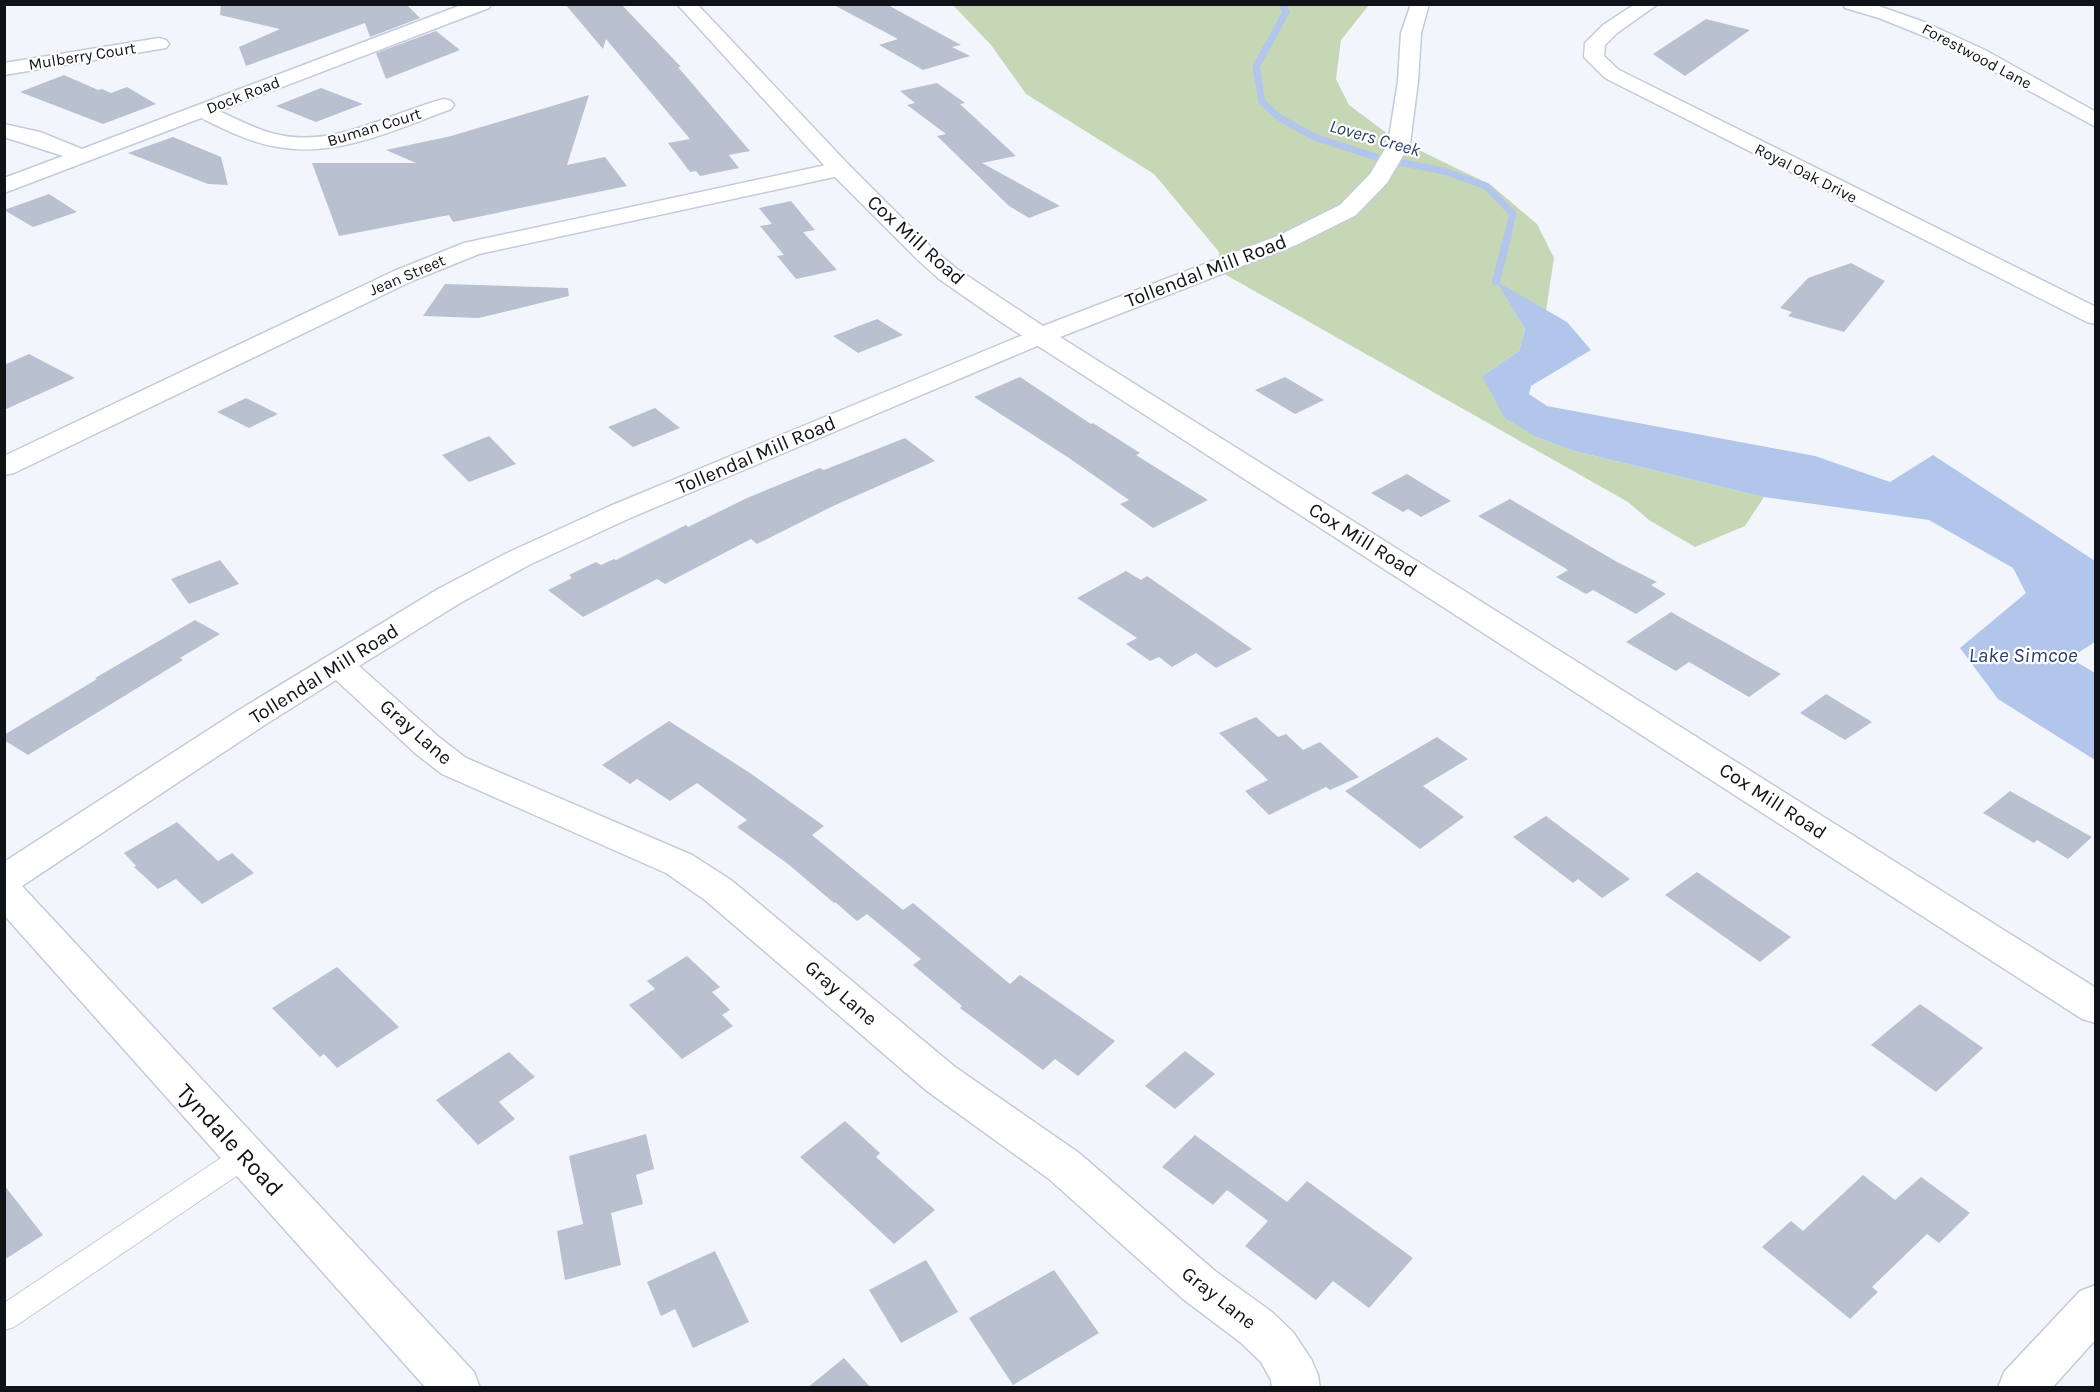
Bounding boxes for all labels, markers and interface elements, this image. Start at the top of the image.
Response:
street label: Forestwood Lane [1919,19,2035,93]
street label: Mulberry Court [27,38,137,74]
street label: Dock Road [204,72,282,118]
street label: Buman Court [325,104,423,150]
water label: Lovers Creek [1327,115,1424,162]
street label: Royal Oak Drive [1752,139,1860,207]
street label: Cox Mill Road [863,190,969,290]
street label: Tollendal Mill Road [1122,230,1290,312]
street label: Jean Street [366,250,448,300]
street label: Tollendal Mill Road [673,411,839,499]
street label: Cox Mill Road [1305,498,1421,582]
street label: Tollendal Mill Road [245,619,403,729]
water label: Lake Simcoe [1969,643,2078,667]
street label: Gray Lane [375,694,457,770]
street label: Cox Mill Road [1715,758,1831,844]
street label: Gray Lane [800,955,882,1031]
street label: Tyndale Road [171,1078,289,1202]
street label: Gray Lane [1177,1262,1261,1334]

